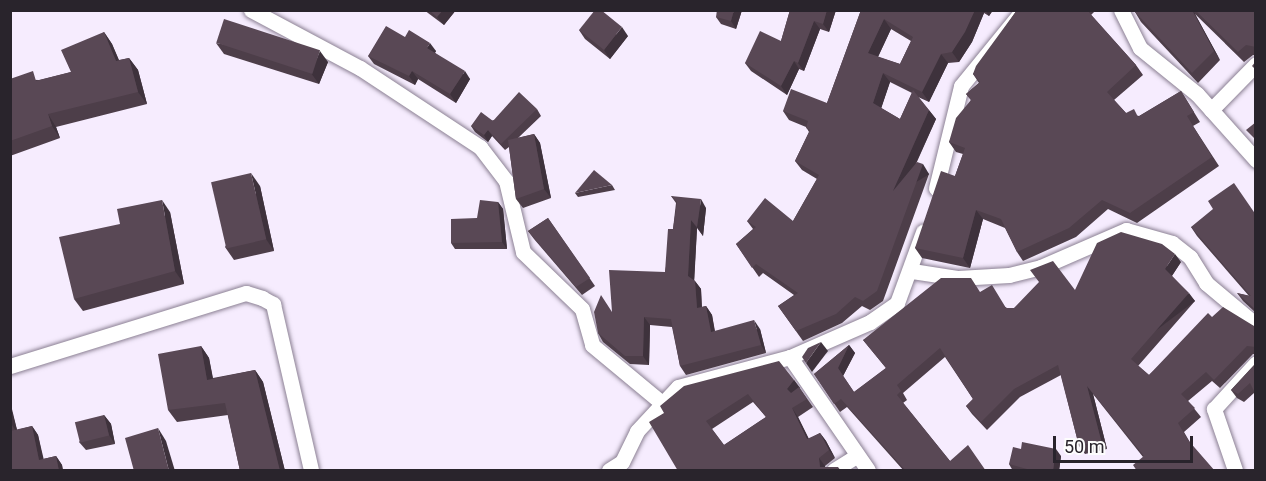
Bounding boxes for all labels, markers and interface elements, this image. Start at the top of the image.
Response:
scale bar [1056,424,1196,462]
text: 50 m [1064,436,1104,457]

